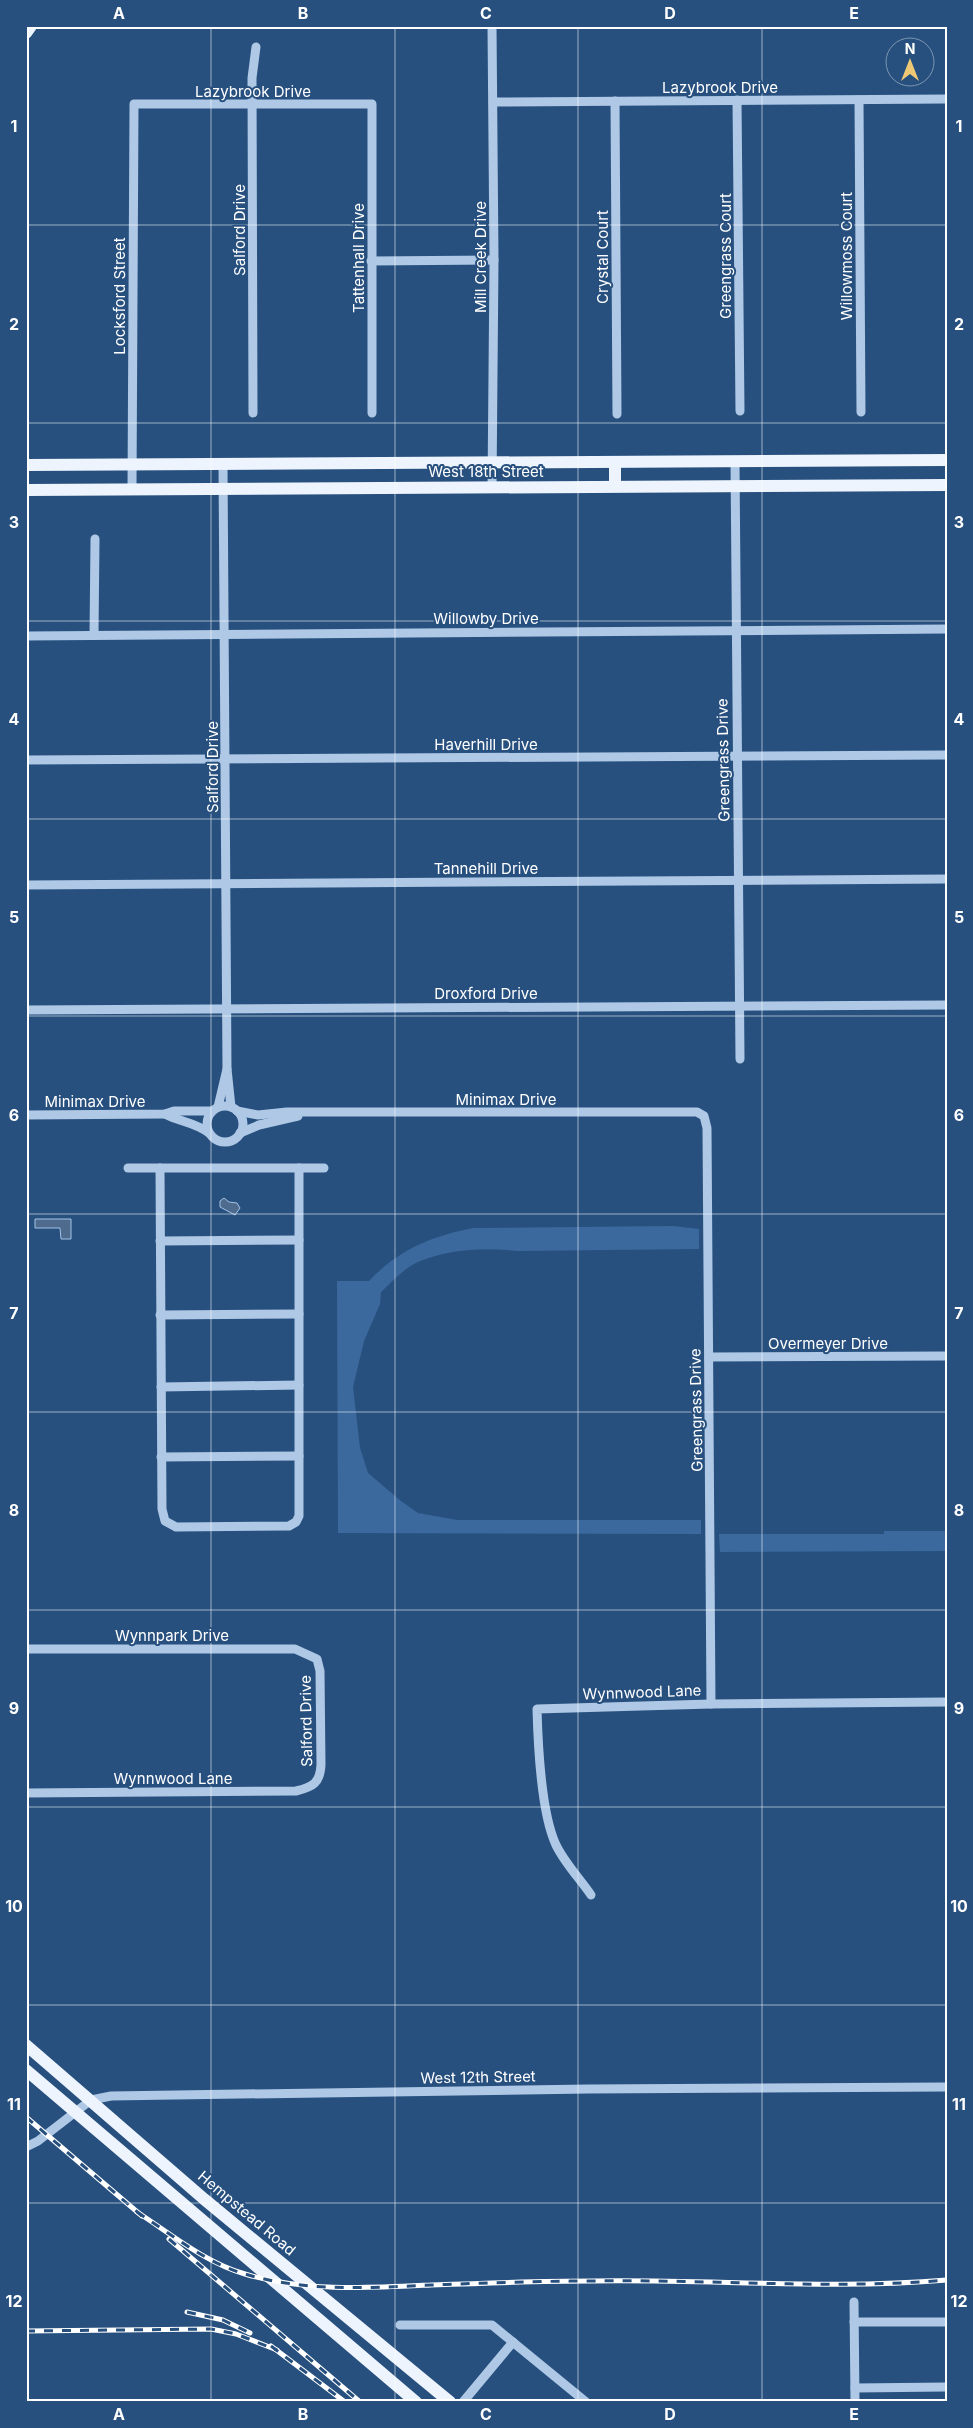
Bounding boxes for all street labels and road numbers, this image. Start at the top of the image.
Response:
street label: Lazybrook Drive [662,78,778,97]
street label: Lazybrook Drive [195,82,311,101]
street label: Salford Drive [230,184,249,276]
street label: Willowmoss Court [837,192,856,320]
street label: Greengrass Court [716,193,735,319]
street label: Mill Creek Drive [471,201,490,313]
street label: Tattenhall Drive [349,203,368,313]
street label: Crystal Court [593,210,612,304]
street label: Locksford Street [110,237,129,355]
street label: West 18th Street [428,462,544,481]
street label: Willowby Drive [433,609,539,628]
street label: Greengrass Drive [712,698,734,822]
street label: Salford Drive [203,721,222,813]
street label: Haverhill Drive [434,735,538,754]
street label: Tannehill Drive [434,859,538,878]
street label: Droxford Drive [434,984,538,1003]
street label: Minimax Drive [456,1090,556,1109]
street label: Minimax Drive [45,1092,145,1111]
street label: Overmeyer Drive [768,1334,888,1353]
street label: Greengrass Drive [685,1348,707,1472]
street label: Wynnpark Drive [115,1626,229,1645]
street label: Salford Drive [296,1675,316,1767]
street label: Wynnwood Lane [582,1680,702,1704]
street label: Wynnwood Lane [114,1769,232,1788]
street label: West 12th Street [420,2066,536,2088]
street label: Hempstead Road [194,2167,300,2259]

